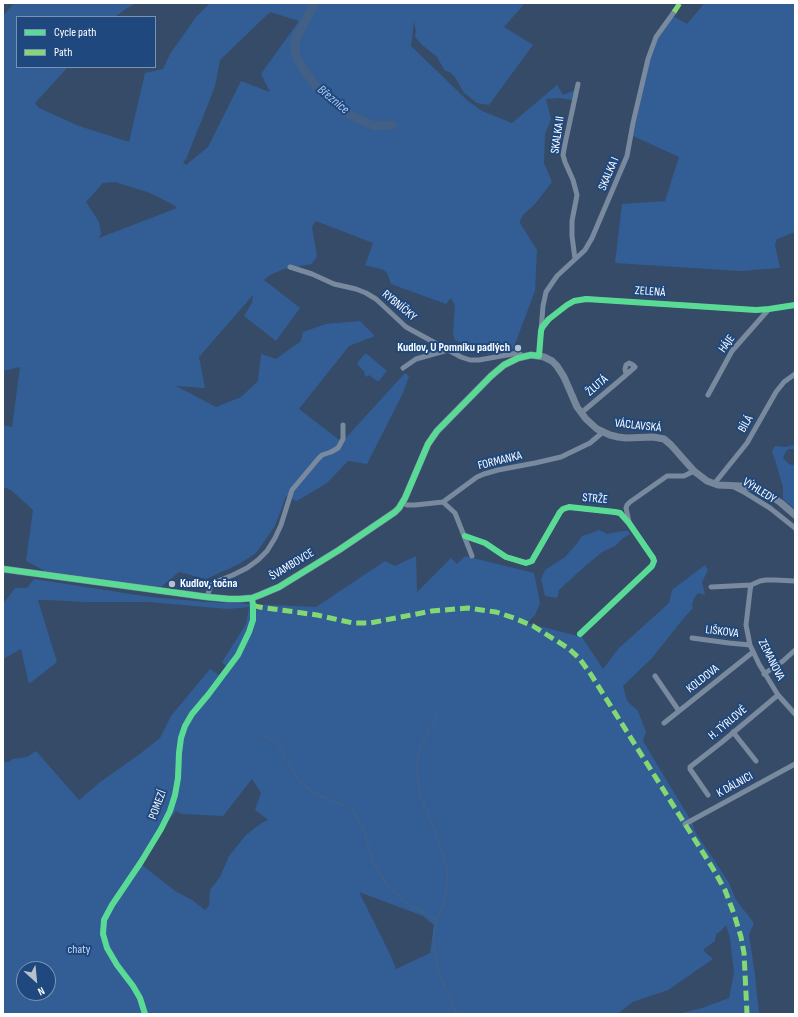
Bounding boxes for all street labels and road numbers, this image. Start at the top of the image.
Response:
street label: SKALKA II [548,115,568,155]
street label: SKALKA I [596,155,622,193]
street label: ZELENÁ [634,284,666,300]
street label: RYBNÍČKY [379,287,419,325]
street label: HÁJE [716,332,738,356]
street label: ŽLUTÁ [583,372,611,400]
street label: BÍLÁ [735,413,757,435]
street label: VÁCLAVSKÁ [614,416,662,436]
street label: FORMANKA [476,449,524,473]
street label: VÝHLEDY [740,475,778,507]
street label: STRŽE [582,491,608,507]
street label: ŠVAMBOVCE [267,546,317,584]
street label: LIŠKOVA [705,623,739,641]
street label: ZEMANOVA [755,637,787,683]
street label: KOLDOVA [684,662,722,696]
street label: H. TÝRLOVÉ [706,703,750,743]
street label: K DÁLNICI [714,769,756,801]
street label: POMEZÍ [146,788,170,822]

